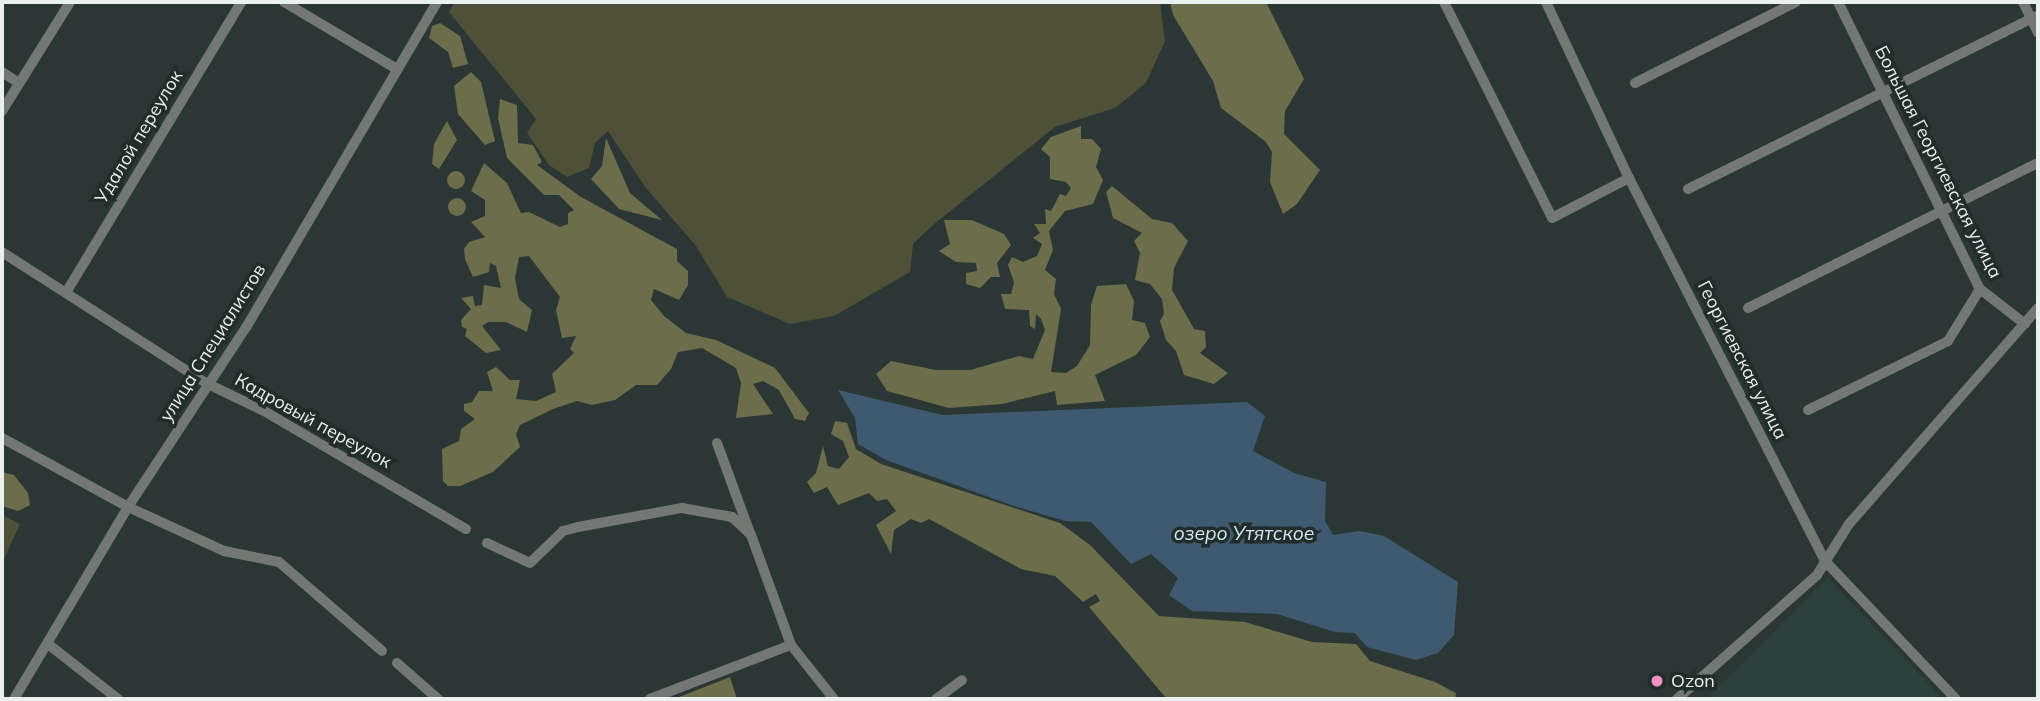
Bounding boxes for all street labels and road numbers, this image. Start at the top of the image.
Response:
street label: Большая Георгиевская улица [1870,42,2006,282]
street label: Удалой переулок [91,66,187,208]
street label: улица Специалистов [156,260,270,426]
street label: Георгиевская улица [1693,277,1791,443]
street label: Кадровый переулок [231,369,395,473]

